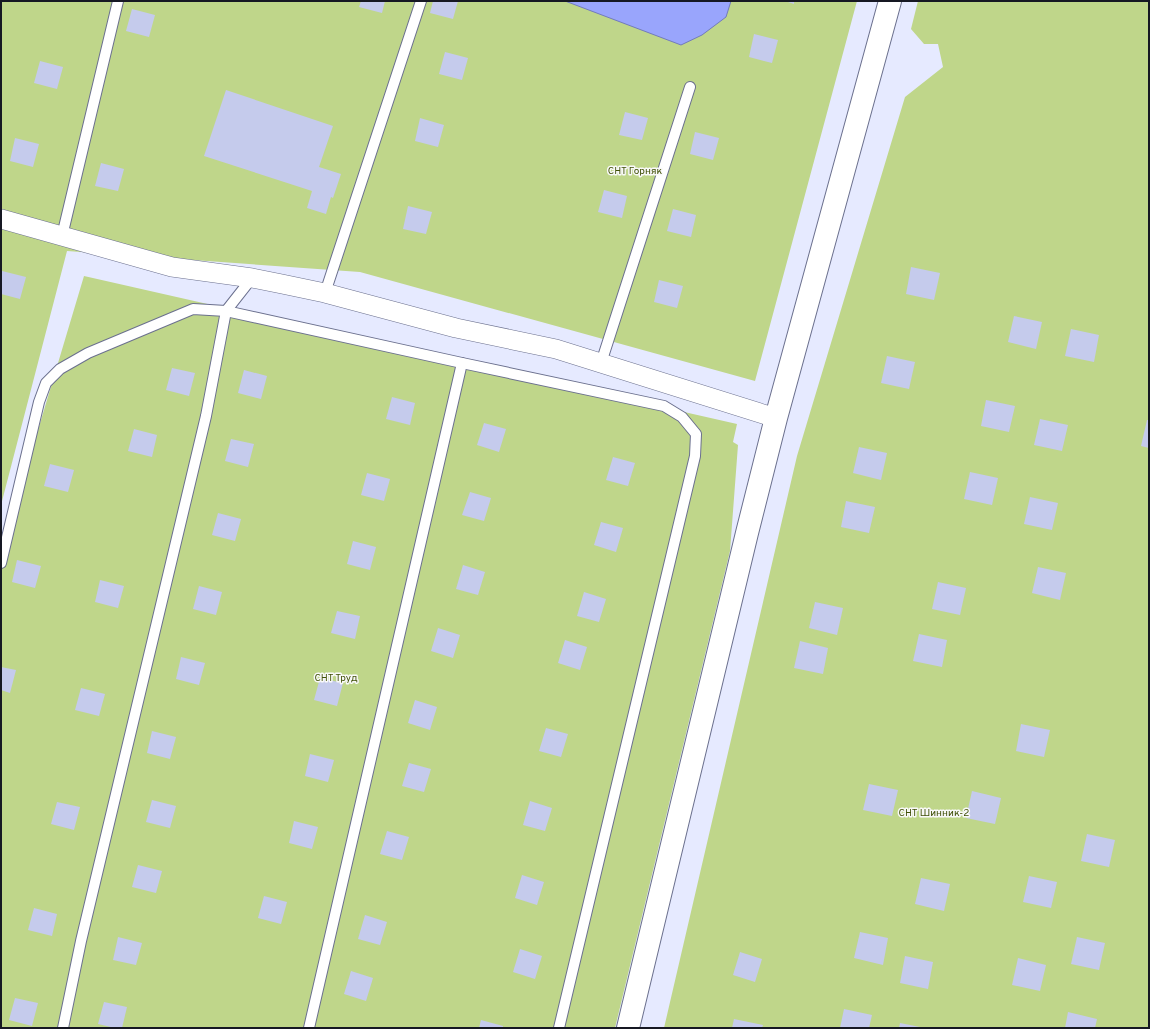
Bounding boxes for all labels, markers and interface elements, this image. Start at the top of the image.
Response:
park label: СНТ Горняк [608,165,663,178]
park label: СНТ Труд [314,672,358,685]
park label: СНТ Шинник-2 [899,807,969,820]

